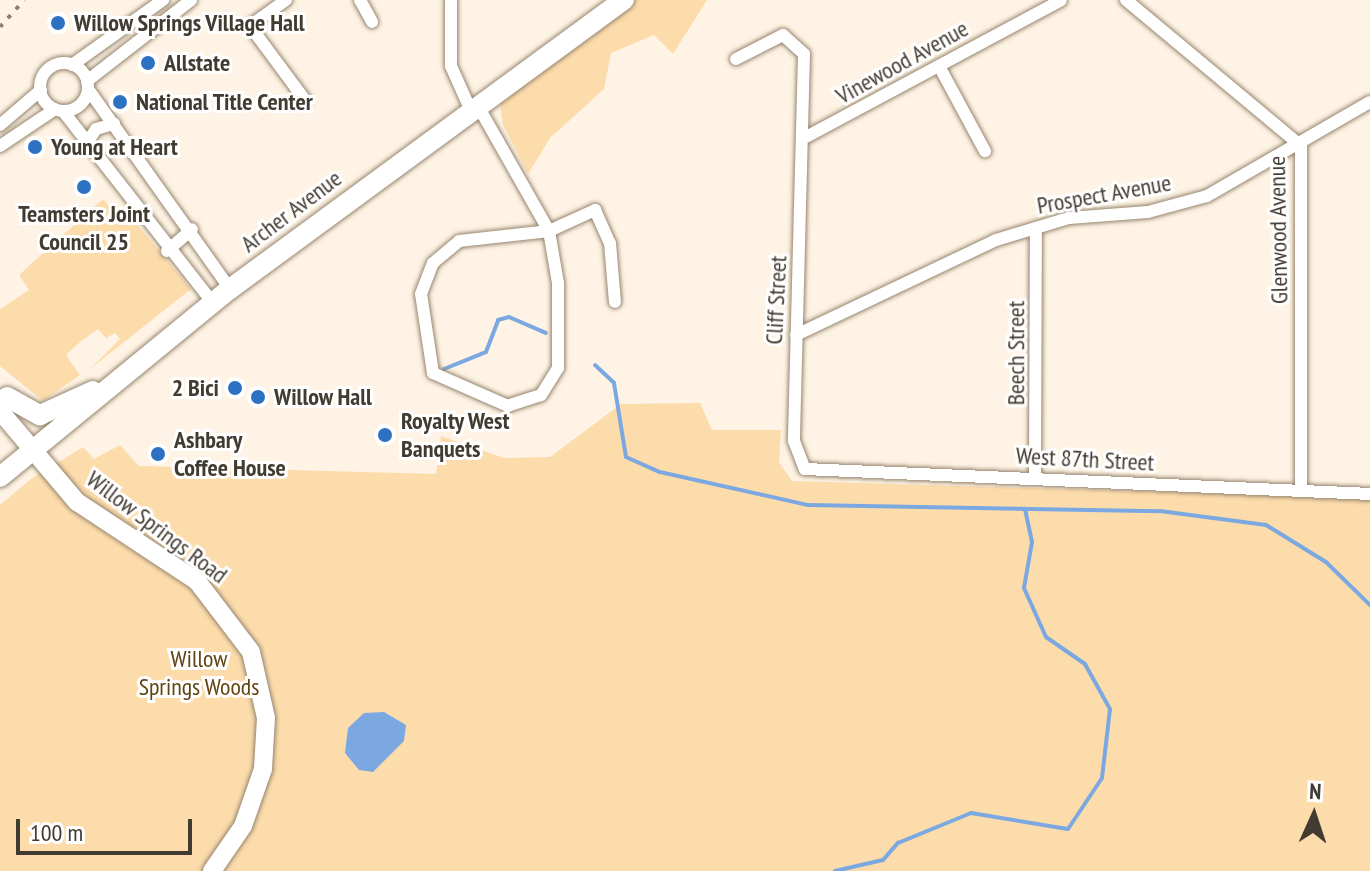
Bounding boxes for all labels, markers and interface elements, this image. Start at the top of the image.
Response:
place label: Willow Springs Village Hall [74,9,306,37]
marker: Willow Springs Village Hall [49,14,67,32]
street label: Vinewood Avenue [831,14,973,110]
place label: Allstate [164,49,230,77]
marker: Allstate [139,54,157,72]
place label: National Title Center [136,88,314,116]
marker: National Title Center [111,93,129,111]
place label: Young at Heart [51,133,178,161]
marker: Young at Heart [26,138,44,156]
street label: Glenwood Avenue [1262,155,1294,305]
street label: Archer Avenue [235,164,347,258]
street label: Prospect Avenue [1034,168,1174,220]
marker: Teamsters Joint Council 25 [75,178,93,196]
place label: Teamsters Joint Council 25 [18,200,150,256]
street label: Cliff Street [759,255,793,345]
street label: Beech Street [1002,301,1030,405]
place label: 2 Bici [172,374,219,402]
marker: 2 Bici [226,379,244,397]
place label: Willow Hall [274,383,372,411]
marker: Willow Hall [249,388,267,406]
place label: Royalty West Banquets [401,407,511,463]
place label: Ashbary Coffee House [174,426,286,482]
marker: Royalty West Banquets [376,426,394,444]
street label: West 87th Street [1015,441,1155,477]
marker: Ashbary Coffee House [149,445,167,463]
street label: Willow Springs Road [81,465,233,589]
park label: Willow Springs Woods [138,645,260,701]
north arrow [1274,775,1354,855]
text: N [1309,777,1322,805]
scale bar [20,803,196,853]
text: 100 m [30,817,83,848]

